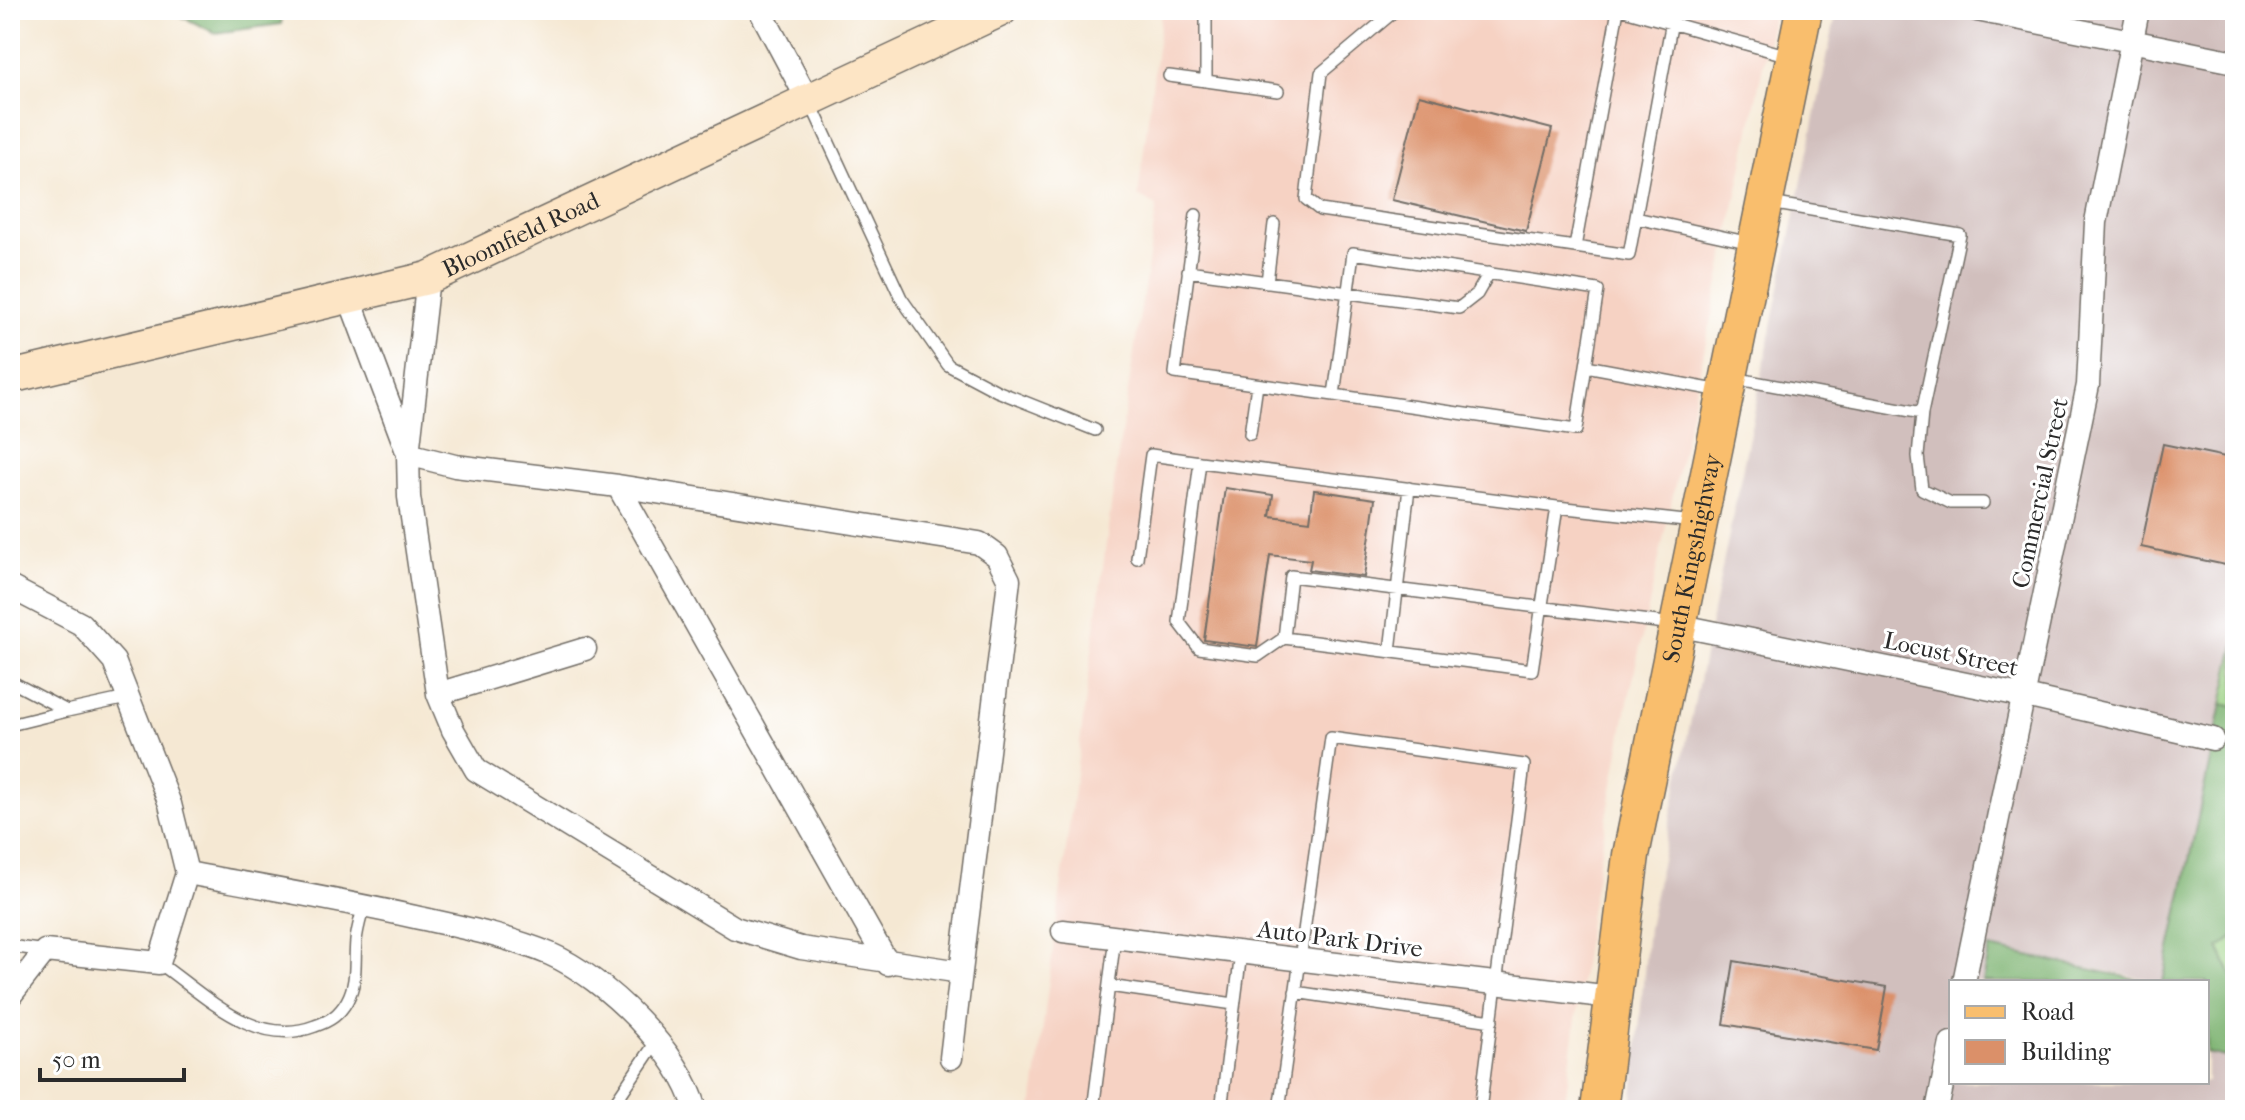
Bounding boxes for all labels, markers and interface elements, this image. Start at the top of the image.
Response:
street label: Bloomfield Road [438,186,604,283]
street label: Commercial Street [2006,395,2074,591]
street label: South Kingshighway [1657,450,1727,665]
street label: Locust Street [1881,626,2021,682]
street label: Auto Park Drive [1255,915,1424,963]
legend [1949,980,2209,1084]
text: Road [2021,998,2075,1026]
scale bar [40,1032,184,1082]
text: Building [2021,1038,2112,1066]
text: 50 m [52,1046,101,1074]

